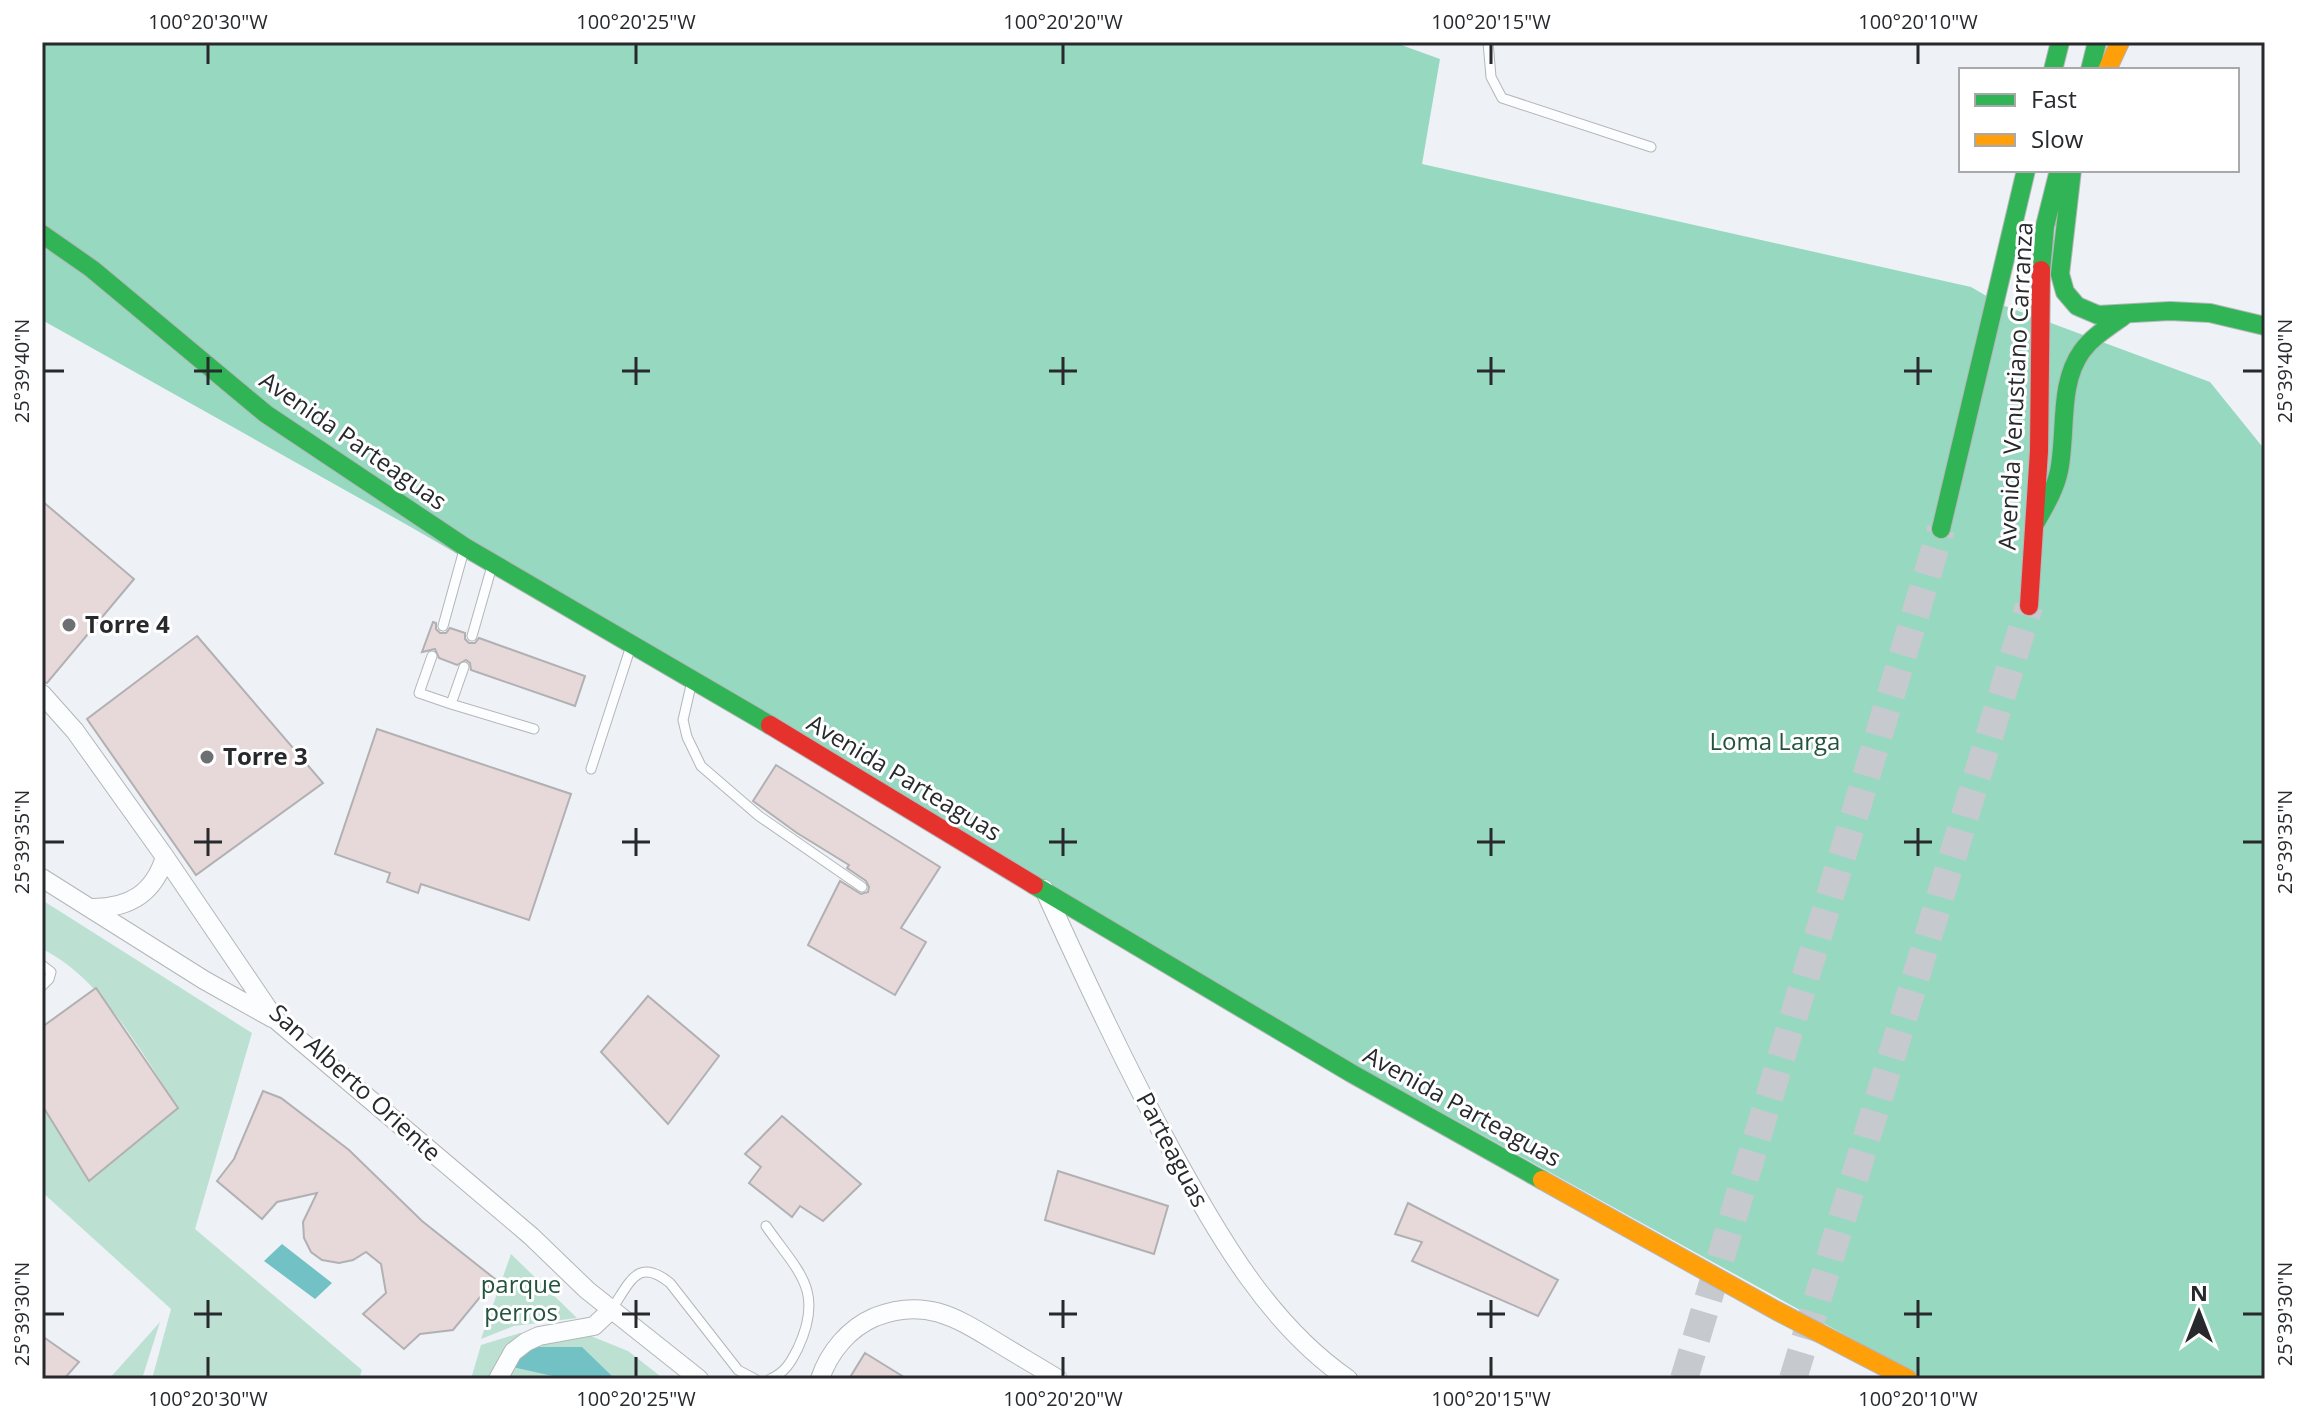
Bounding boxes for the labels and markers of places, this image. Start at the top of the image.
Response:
place label: Torre 4 [85,607,170,640]
marker: Torre 4 [60,616,78,634]
place label: Torre 3 [223,739,308,772]
marker: Torre 3 [198,748,216,766]

